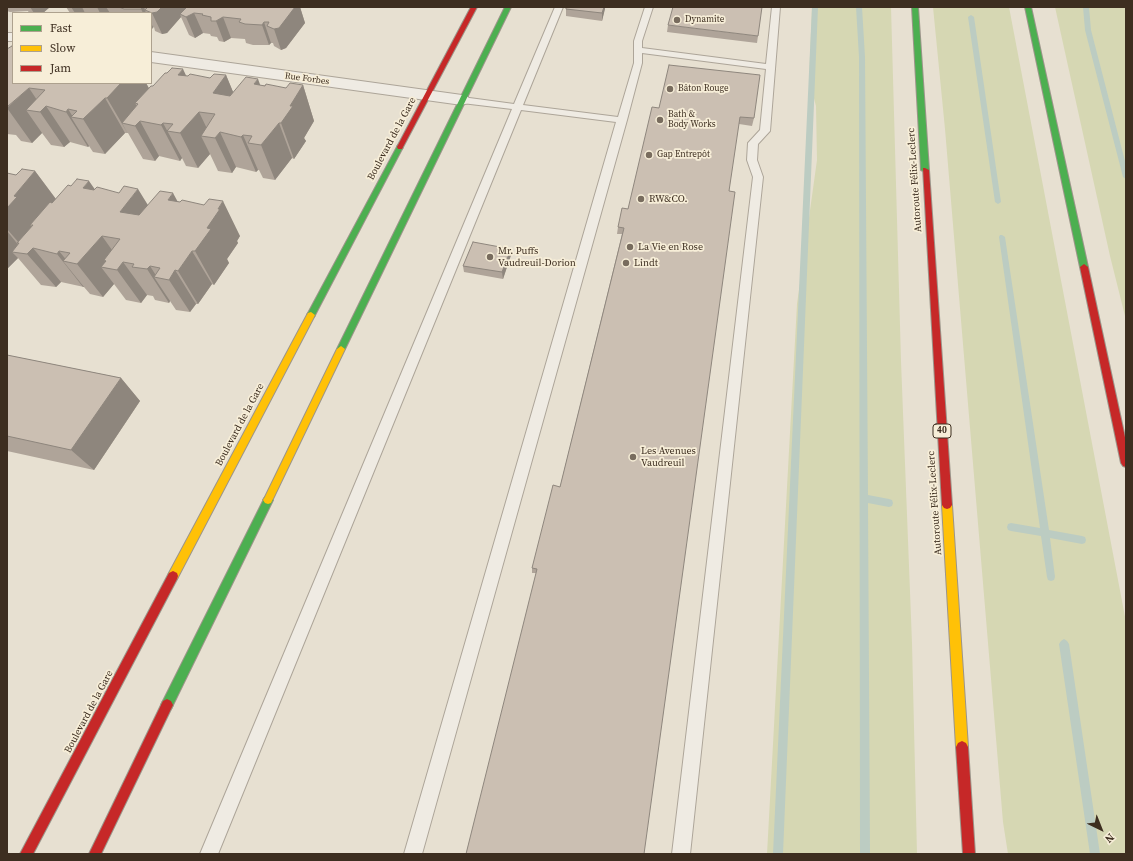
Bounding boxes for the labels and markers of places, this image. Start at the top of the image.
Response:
marker: Dynamite [672,15,682,25]
place label: Dynamite [685,15,724,25]
marker: Bâton Rouge [665,84,675,94]
place label: Bâton Rouge [678,84,729,94]
place label: Bath & Body Works [668,110,716,131]
marker: Bath & Body Works [655,115,665,125]
marker: Gap Entrepôt [644,150,654,160]
place label: Gap Entrepôt [657,150,710,160]
place label: RW&CO. [649,193,687,205]
marker: RW&CO. [636,194,646,204]
place label: La Vie en Rose [638,241,703,253]
marker: La Vie en Rose [625,242,635,252]
place label: Mr. Puffs Vaudreuil-Dorion [498,245,576,268]
marker: Mr. Puffs Vaudreuil-Dorion [485,252,495,262]
place label: Lindt [634,257,658,269]
marker: Lindt [621,258,631,268]
place label: Les Avenues Vaudreuil [641,445,696,468]
marker: Les Avenues Vaudreuil [628,452,638,462]

